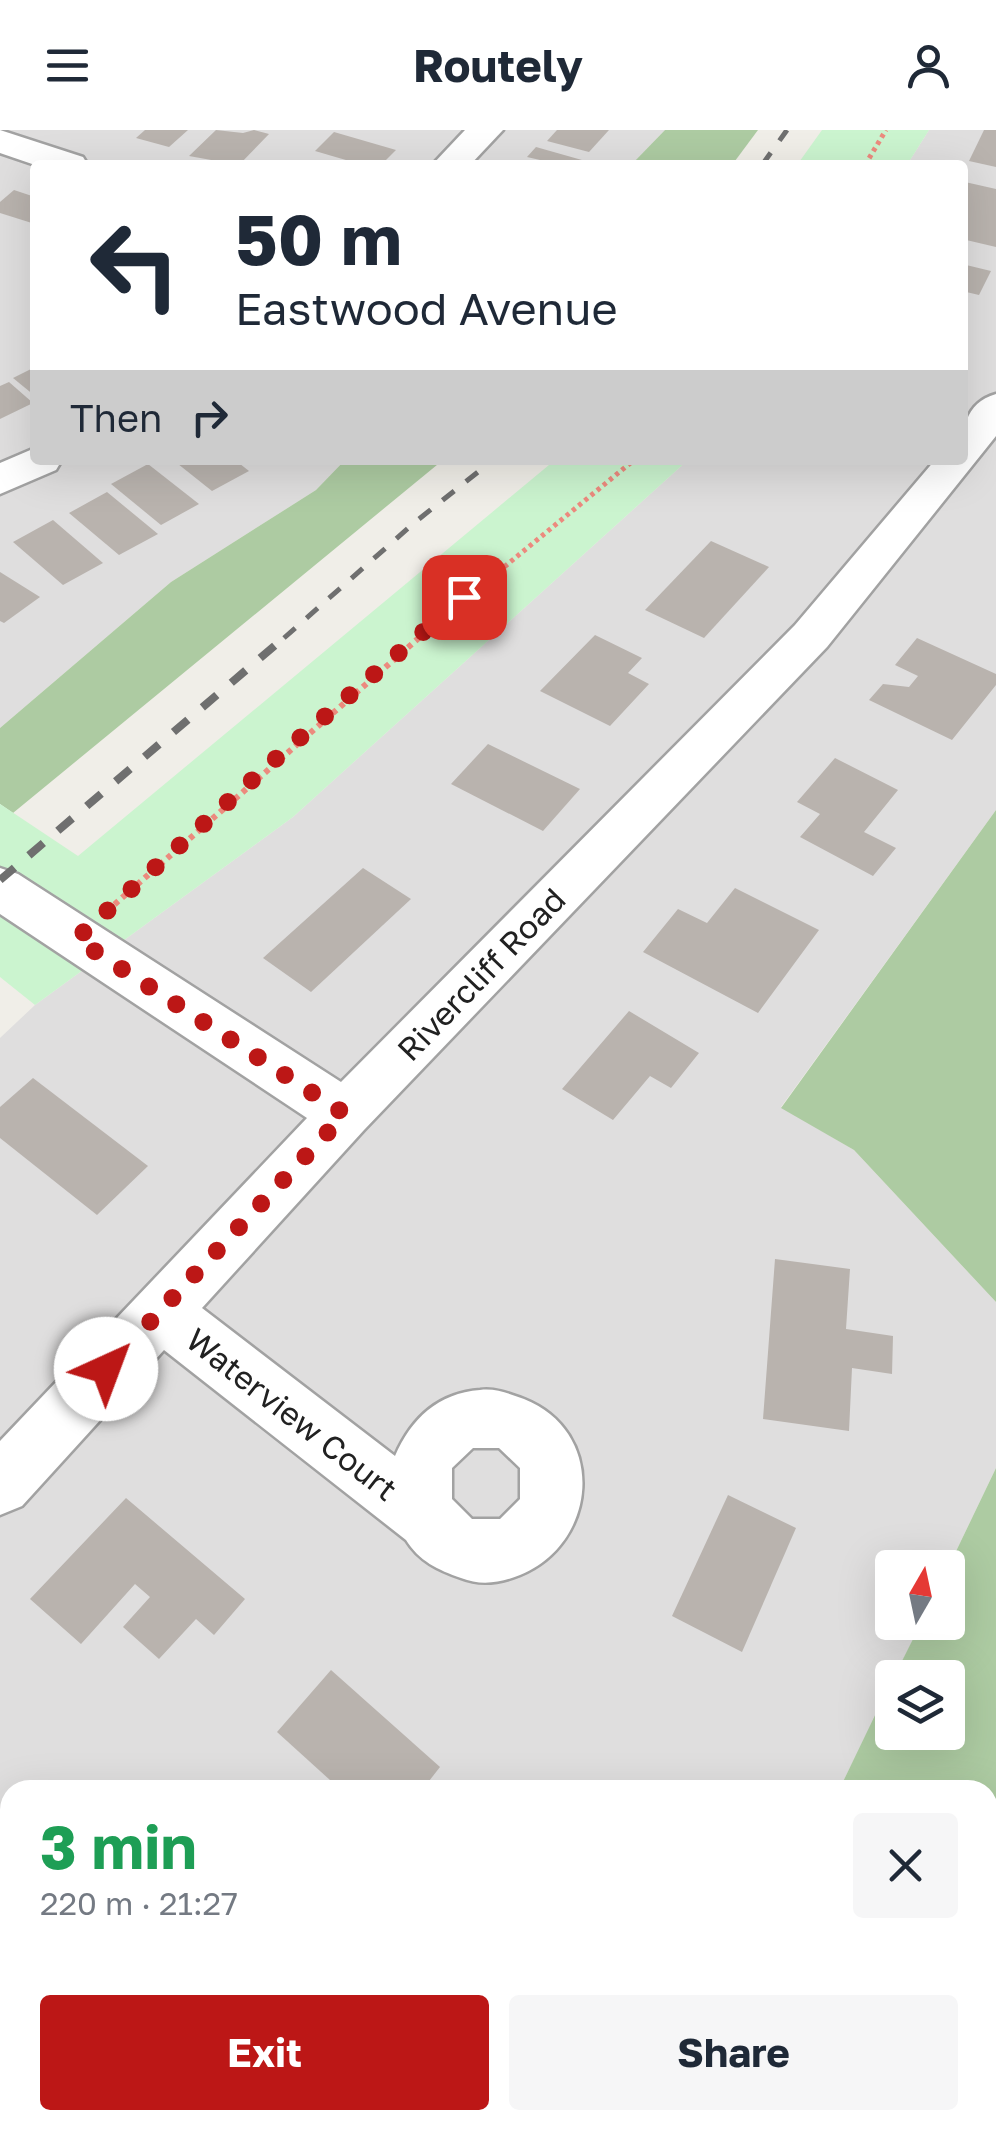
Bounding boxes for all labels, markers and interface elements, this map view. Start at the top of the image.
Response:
icon: menu [40,38,95,93]
text: Routely [413,38,583,92]
icon: person [901,38,956,93]
text: 50 m [235,196,402,280]
icon: left [70,200,200,330]
text: Eastwood Avenue [235,281,618,335]
icon: right [182,390,237,445]
text: Then [70,395,162,440]
pin [422,555,507,640]
icon: arrive [437,570,492,625]
street label: Rivercliff Road [389,880,573,1068]
position arrow [54,1317,158,1421]
street label: Waterview Court [179,1320,405,1508]
north arrow [875,1550,965,1640]
map controls [875,1550,965,1750]
button: layers [875,1660,965,1750]
text: 3 min [40,1810,197,1882]
button: close [853,1813,958,1918]
text: 220 m · 21:27 [40,1884,238,1922]
button: Exit [40,1995,489,2110]
button: Share [509,1995,958,2110]

